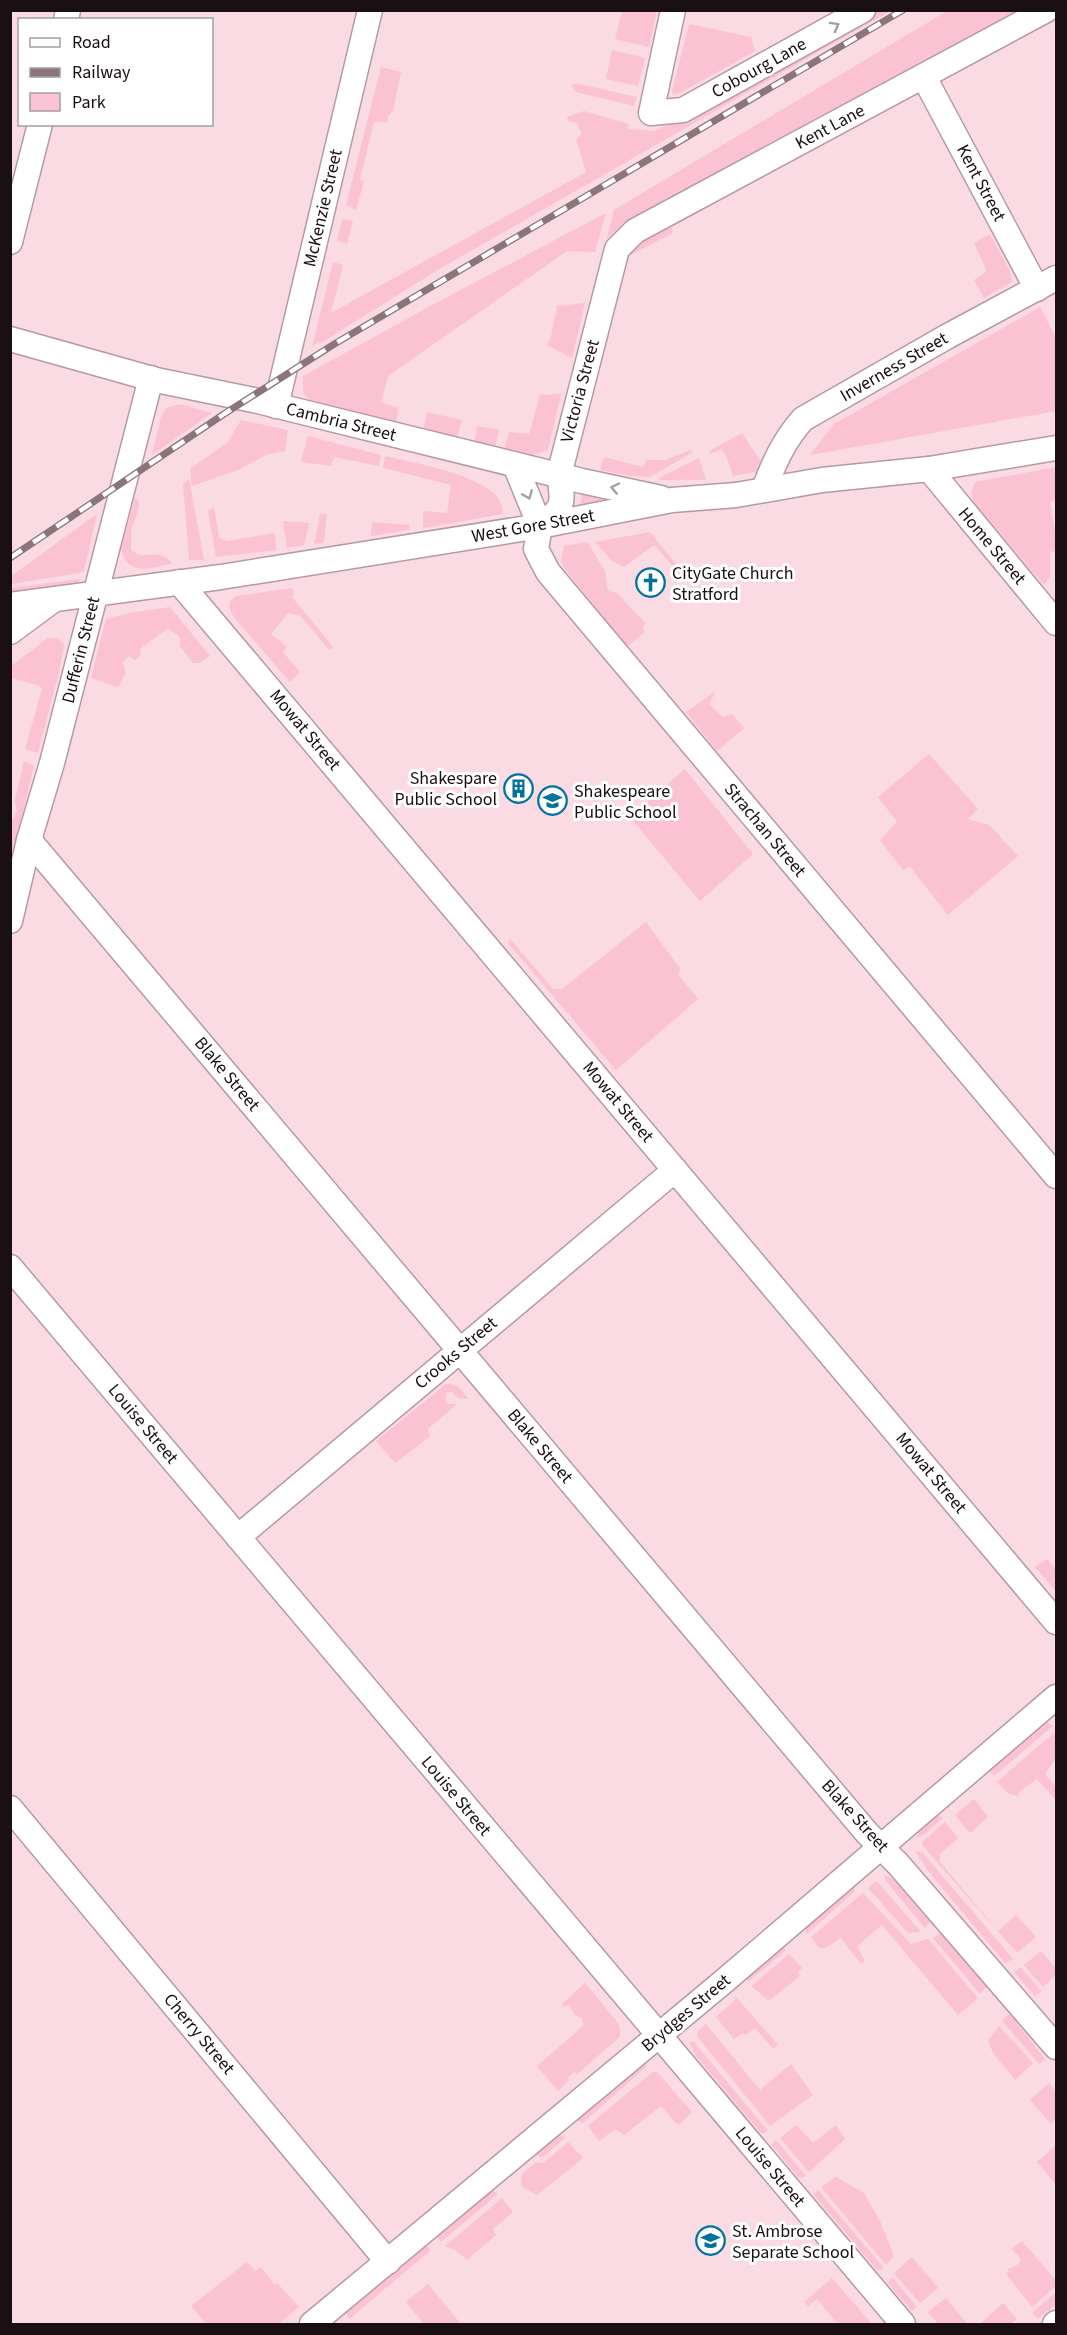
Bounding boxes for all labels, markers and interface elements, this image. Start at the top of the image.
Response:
legend [18,18,213,126]
one-way arrow [828,22,839,33]
text: Road [72,30,111,55]
street label: Cobourg Lane [707,32,811,104]
text: Railway [72,60,131,85]
text: Park [72,90,106,115]
street label: Kent Lane [791,98,869,156]
street label: Kent Street [950,140,1012,226]
street label: McKenzie Street [297,147,349,269]
street label: Inverness Street [836,326,952,408]
street label: Victoria Street [554,337,606,445]
street label: Cambria Street [283,396,399,448]
one-way arrow [611,482,621,495]
one-way arrow [521,489,533,500]
street label: Home Street [952,502,1032,590]
street label: West Gore Street [470,503,596,549]
place label: CityGate Church Stratford [672,561,793,607]
church icon: CityGate Church Stratford [635,567,667,599]
street label: Dufferin Street [56,594,106,706]
street label: Mowat Street [264,684,346,776]
place label: Shakespare Public School [395,766,497,812]
building icon: Shakespare Public School [502,772,534,804]
street label: Strachan Street [718,778,812,882]
place label: Shakespeare Public School [574,779,676,825]
school or university icon: Shakespeare Public School [537,785,569,817]
street label: Blake Street [188,1031,266,1117]
street label: Mowat Street [577,1056,659,1148]
street label: Crooks Street [409,1311,503,1395]
street label: Louise Street [102,1379,184,1469]
street label: Blake Street [501,1403,579,1489]
street label: Mowat Street [890,1427,972,1519]
street label: Louise Street [415,1751,497,1841]
street label: Blake Street [815,1774,895,1858]
street label: Brydges Street [636,1968,736,2058]
street label: Cherry Street [158,1988,240,2080]
street label: Louise Street [729,2122,811,2212]
place label: St. Ambrose Separate School [732,2219,854,2265]
school or university icon: St. Ambrose Separate School [695,2225,727,2257]

